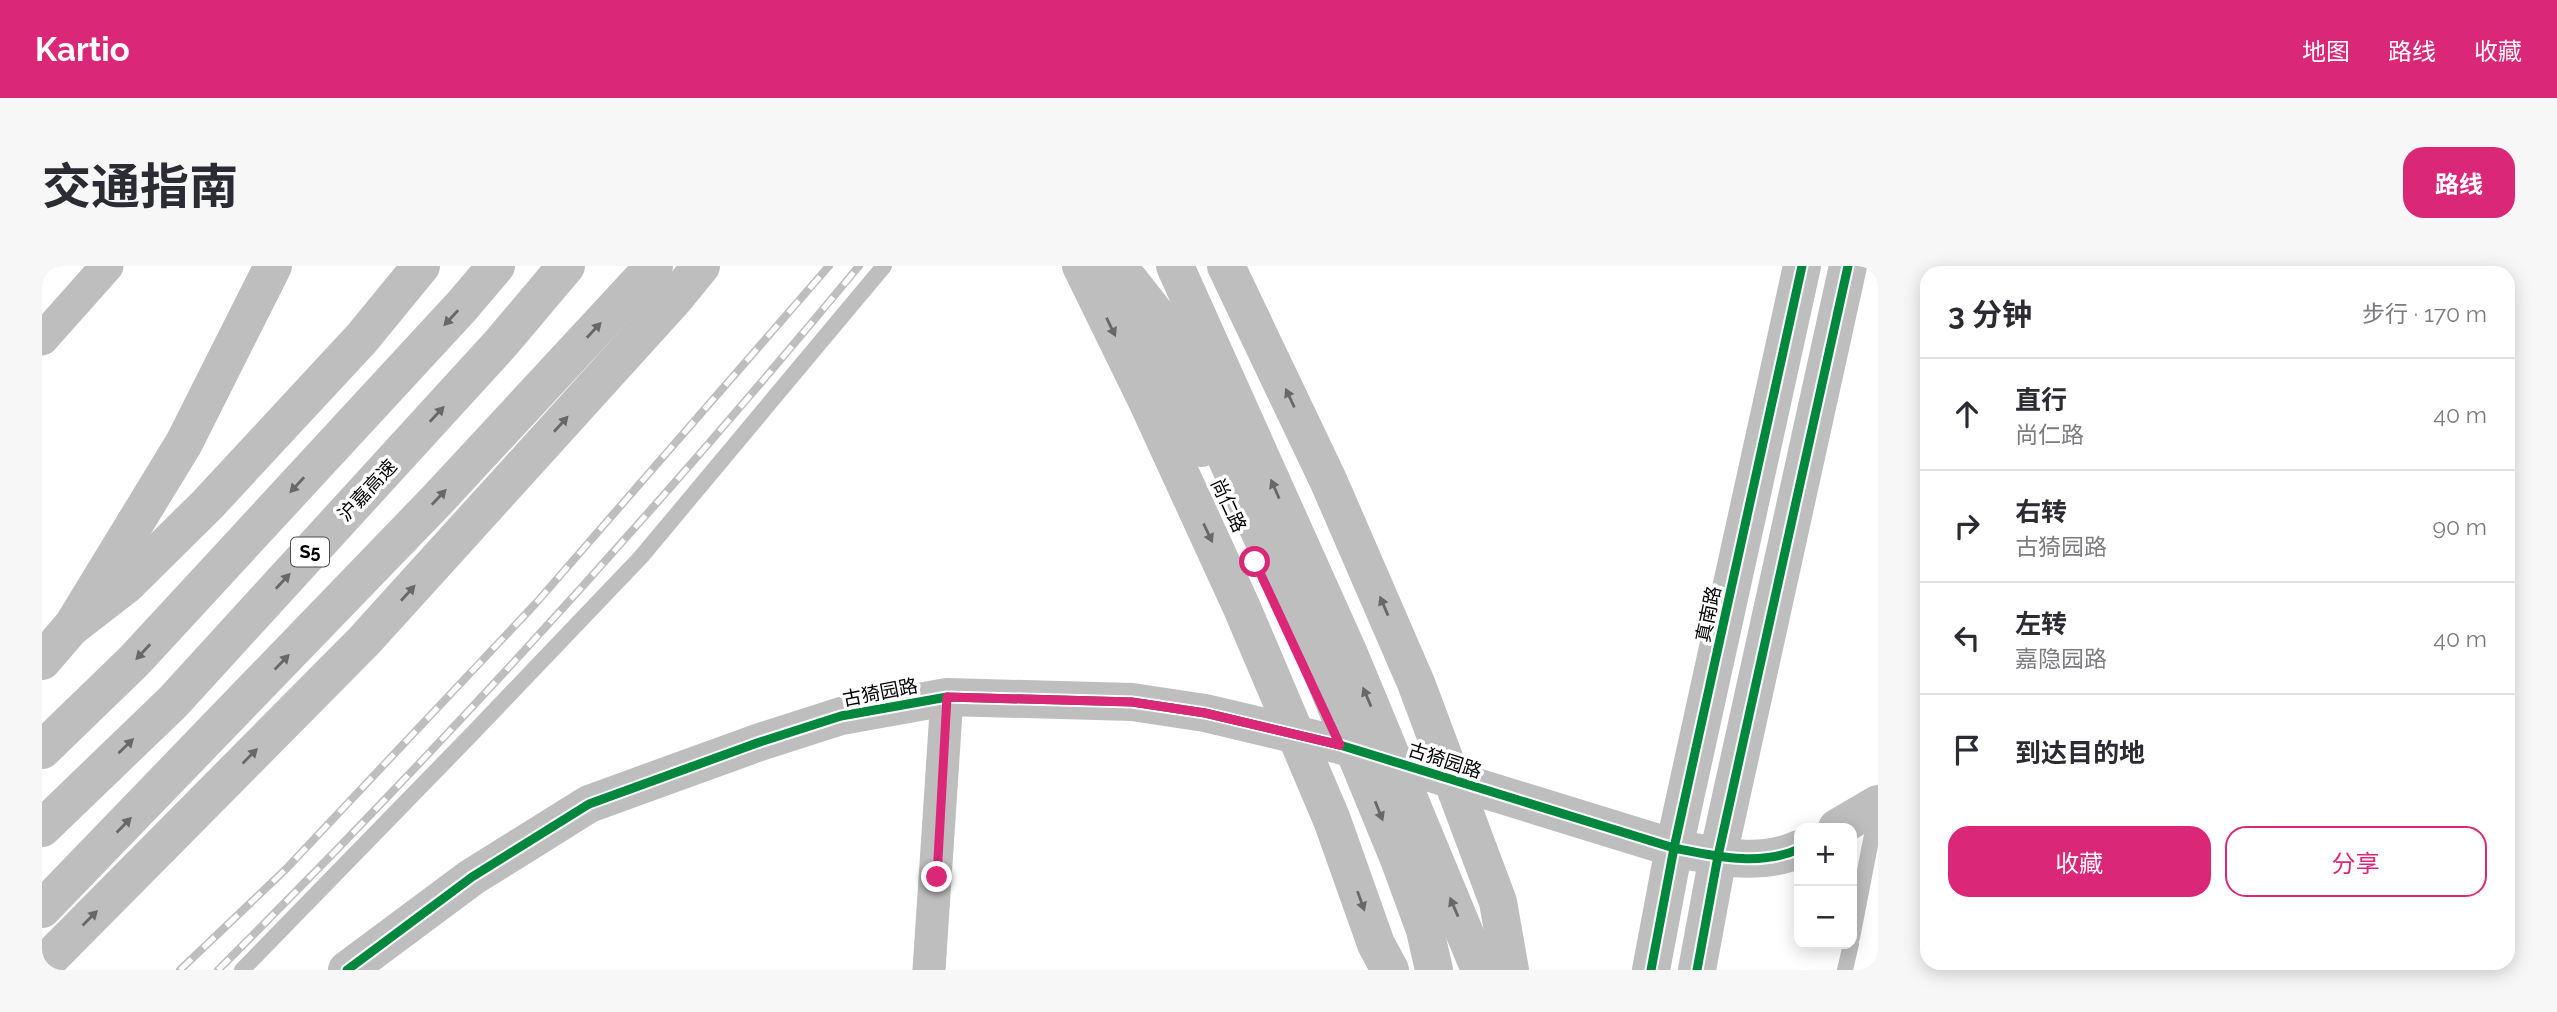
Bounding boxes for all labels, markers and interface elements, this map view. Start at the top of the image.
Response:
text: Kartio [35,30,130,69]
text: 地图 [2302,37,2350,66]
text: 路线 [2388,37,2436,66]
text: 收藏 [2474,37,2522,66]
button: 路线 [2403,147,2515,218]
text: 交通指南 [42,158,238,215]
text: 3 分钟 [1948,297,2032,332]
text: 步行 · 170 m [2362,300,2487,327]
one-way arrow [444,309,460,326]
one-way arrow [1105,317,1117,337]
one-way arrow [585,322,601,339]
text: 直行 [2015,385,2067,415]
one-way arrow [1284,388,1296,408]
icon: ahead [1948,395,1986,433]
text: 40 m [2433,401,2487,428]
one-way arrow [428,406,444,423]
one-way arrow [553,415,569,433]
text: 尚仁路 [2015,421,2084,448]
street label: 沪嘉高速 [333,455,401,525]
street label: 尚仁路 [1207,475,1251,535]
one-way arrow [289,476,305,493]
one-way arrow [1269,479,1281,499]
one-way arrow [431,489,448,506]
text: 右转 [2015,497,2067,527]
icon: right [1948,507,1986,545]
text: 90 m [2432,513,2487,540]
one-way arrow [1202,523,1214,543]
text: 古猗园路 [2015,533,2107,560]
road number: S5 [291,538,329,566]
route start [1239,546,1270,577]
one-way arrow [275,572,291,590]
one-way arrow [400,584,416,602]
street label: 真南路 [1691,584,1725,644]
one-way arrow [1378,595,1389,616]
text: 左转 [2015,609,2067,639]
icon: left [1948,619,1986,657]
text: 40 m [2433,625,2487,652]
one-way arrow [135,643,151,660]
text: 嘉隐园路 [2015,645,2107,672]
one-way arrow [273,653,290,670]
street label: 古猗园路 [841,674,919,710]
one-way arrow [1361,686,1372,707]
icon: arrive [1948,731,1986,769]
one-way arrow [118,738,135,755]
street label: 古猗园路 [1405,738,1485,782]
text: 到达目的地 [2015,738,2145,768]
one-way arrow [241,749,258,765]
one-way arrow [1374,801,1385,822]
one-way arrow [115,817,131,834]
map controls [1794,823,1857,949]
button: + [1794,823,1857,886]
button: 收藏 [1948,826,2211,897]
button: 分享 [2225,826,2487,897]
route end [921,861,952,892]
button: − [1794,886,1857,949]
one-way arrow [1356,891,1367,912]
one-way arrow [1449,896,1460,917]
one-way arrow [82,910,98,926]

